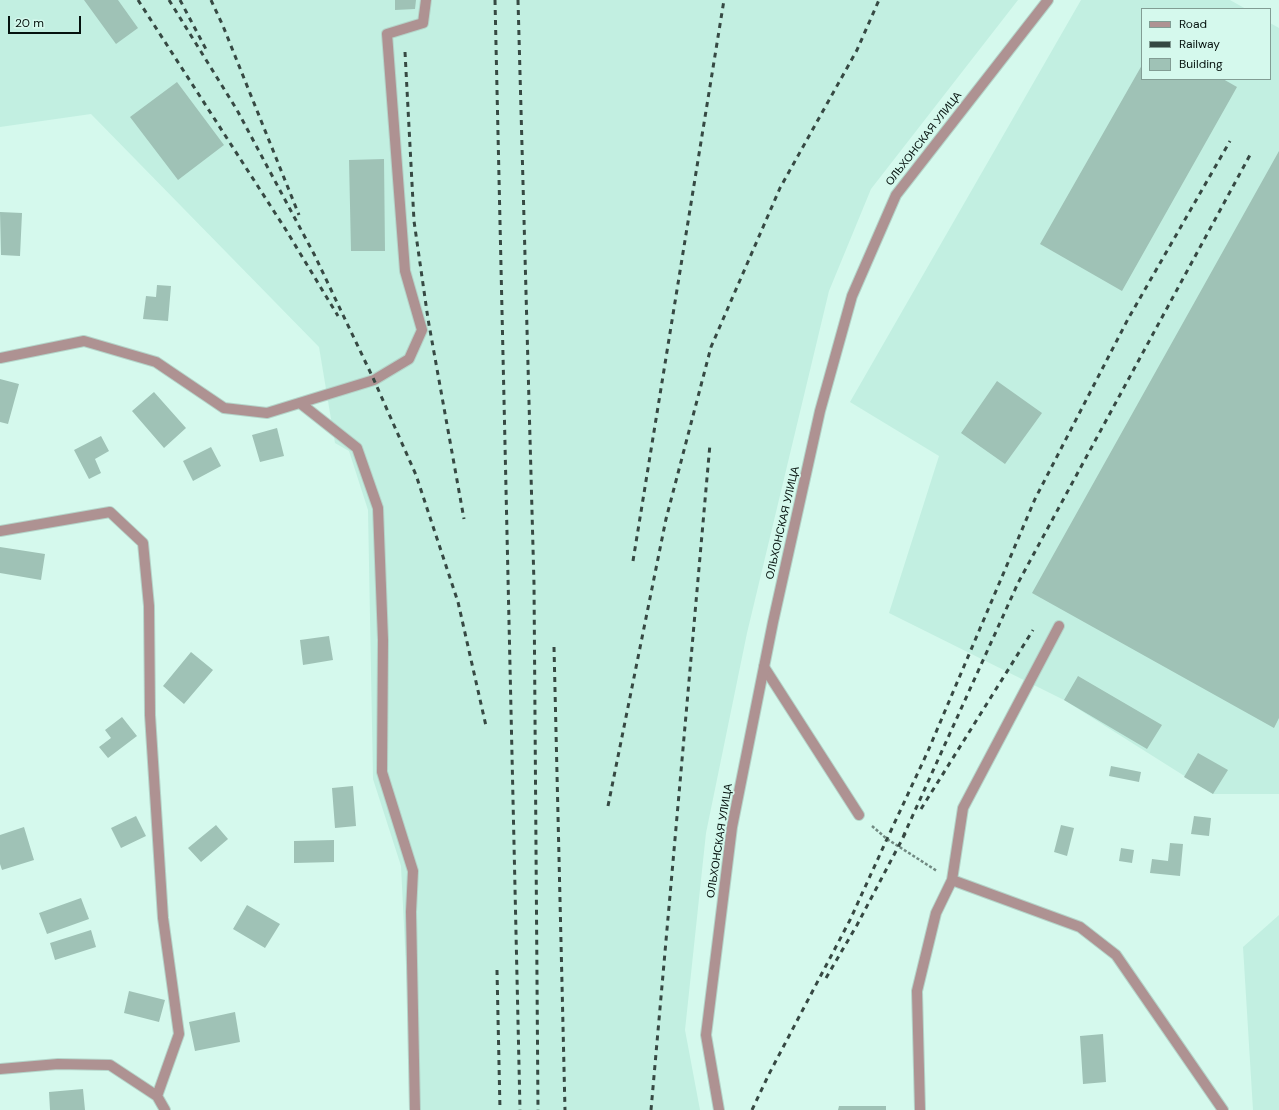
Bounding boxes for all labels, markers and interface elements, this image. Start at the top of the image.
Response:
scale bar [10,8,83,34]
legend [1141,8,1271,80]
text: 20 m [15,15,44,31]
text: Road [1179,16,1207,32]
text: Railway [1179,36,1220,52]
text: Building [1179,56,1223,72]
street label: ОЛЬХОНСКАЯ УЛИЦА [883,89,965,189]
street label: ОЛЬХОНСКАЯ УЛИЦА [764,465,802,581]
street label: ОЛЬХОНСКАЯ УЛИЦА [704,783,736,899]

